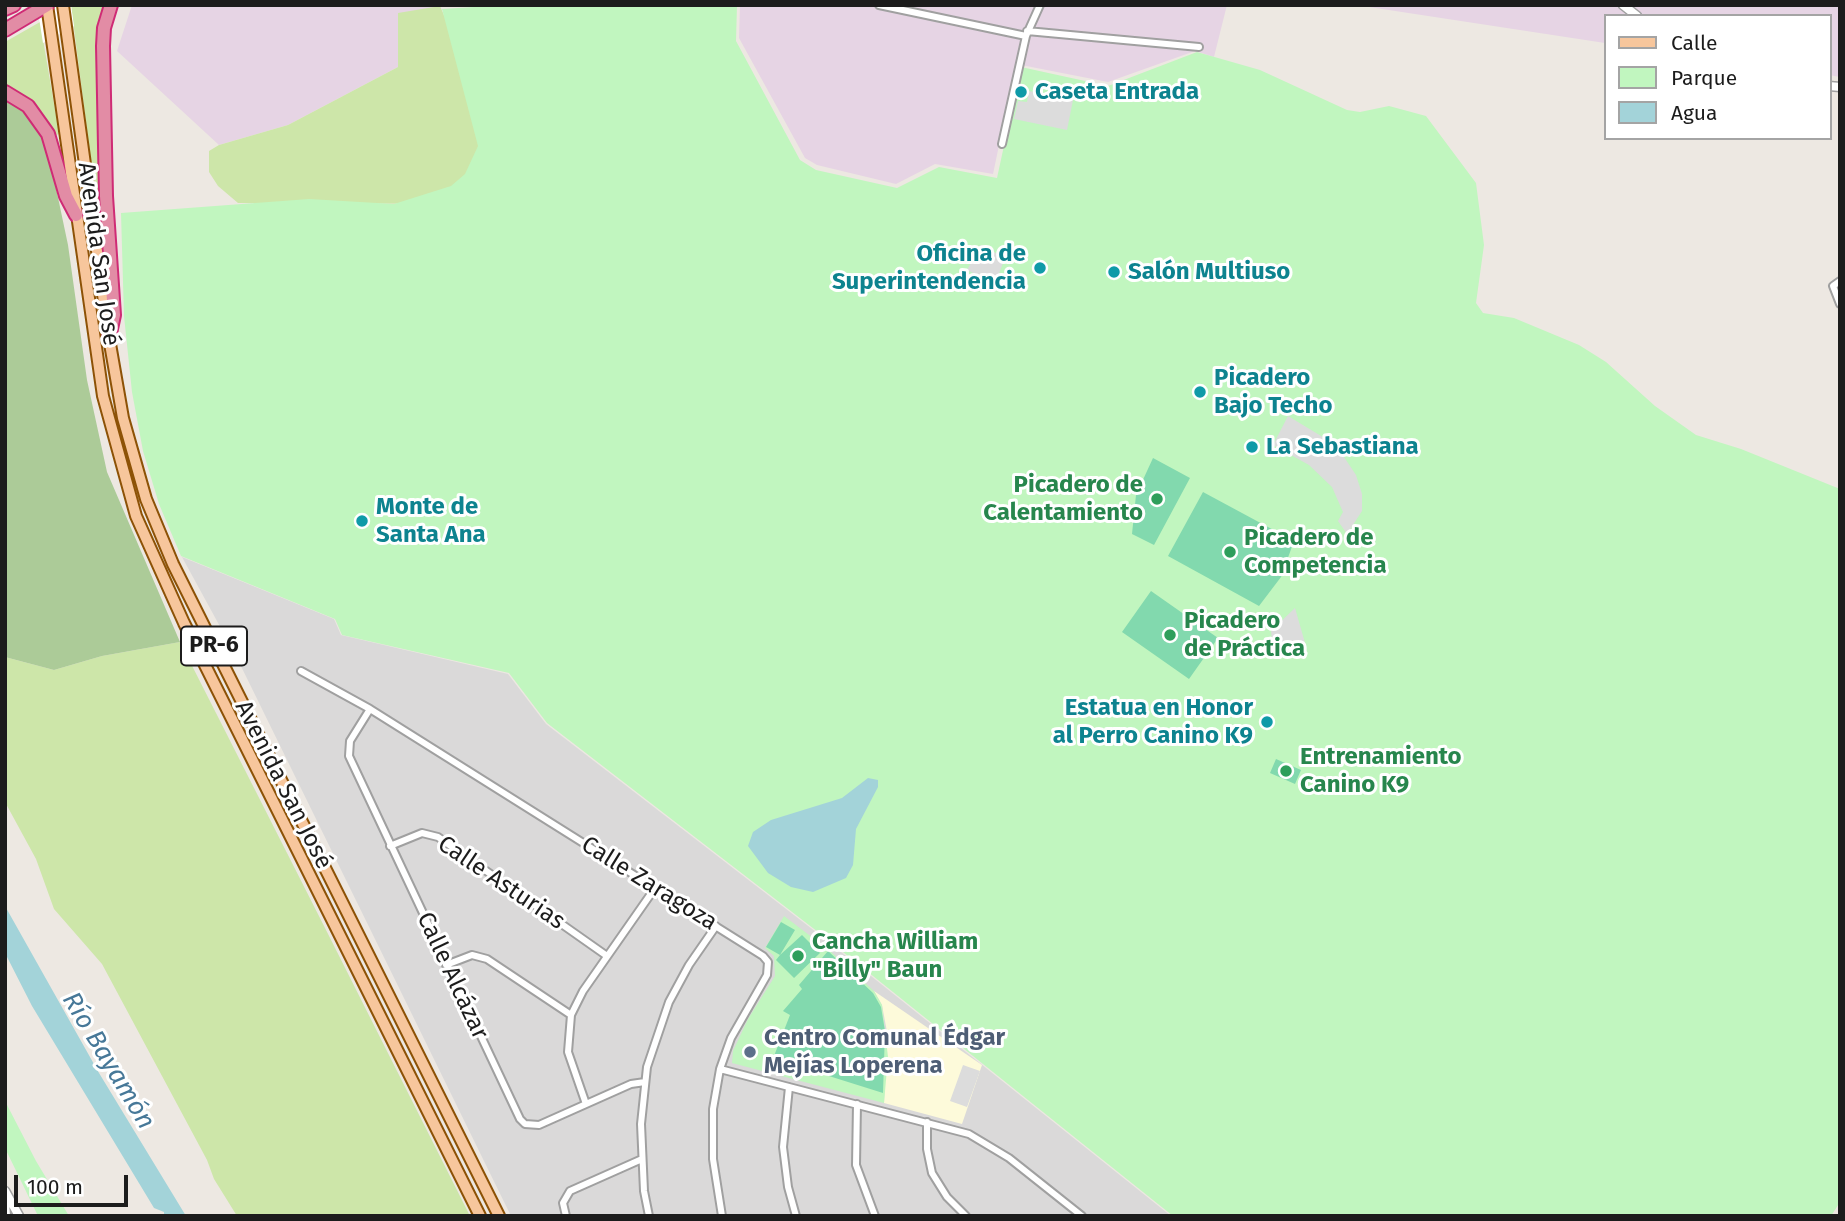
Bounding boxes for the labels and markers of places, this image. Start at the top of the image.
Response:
place label: Caseta Entrada [1035,78,1199,106]
marker: Caseta Entrada [1013,84,1029,100]
place label: Oficina de Superintendencia [832,240,1026,296]
place label: Salón Multiuso [1128,258,1290,286]
marker: Oficina de Superintendencia [1032,260,1048,276]
marker: Salón Multiuso [1106,264,1122,280]
place label: Picadero Bajo Techo [1214,364,1332,420]
marker: Picadero Bajo Techo [1192,384,1208,400]
place label: La Sebastiana [1266,433,1419,461]
marker: La Sebastiana [1244,439,1260,455]
place label: Picadero de Calentamiento [983,471,1143,527]
marker: Picadero de Calentamiento [1149,491,1165,507]
place label: Monte de Santa Ana [376,493,486,549]
marker: Monte de Santa Ana [354,513,370,529]
place label: Picadero de Competencia [1244,524,1387,580]
marker: Picadero de Competencia [1222,544,1238,560]
place label: Picadero de Práctica [1184,607,1305,663]
marker: Picadero de Práctica [1162,627,1178,643]
place label: Estatua en Honor al Perro Canino K9 [1053,694,1253,750]
marker: Estatua en Honor al Perro Canino K9 [1259,714,1275,730]
place label: Entrenamiento Canino K9 [1300,743,1462,799]
marker: Entrenamiento Canino K9 [1278,763,1294,779]
place label: Cancha William "Billy" Baun [812,928,978,984]
marker: Cancha William "Billy" Baun [790,948,806,964]
place label: Centro Comunal Édgar Mejías Loperena [764,1024,1005,1080]
marker: Centro Comunal Édgar Mejías Loperena [742,1044,758,1060]

